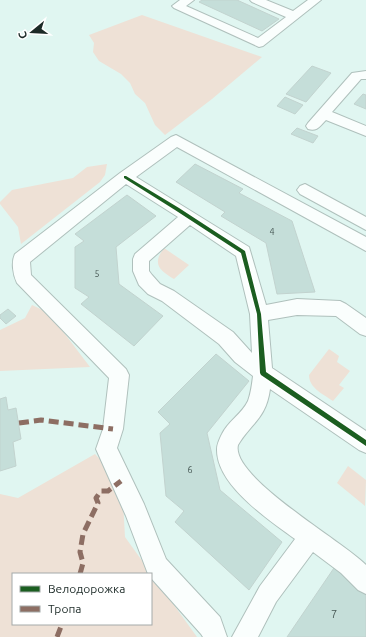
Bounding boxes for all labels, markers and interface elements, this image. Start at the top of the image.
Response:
north arrow [12,12,52,52]
text: С [16,30,29,40]
house number: 4 [269,227,275,237]
house number: 5 [94,269,100,279]
house number: 6 [187,465,193,475]
legend [12,573,152,625]
text: Велодорожка [48,582,125,595]
text: Тропа [48,602,81,615]
house number: 7 [331,608,337,620]

